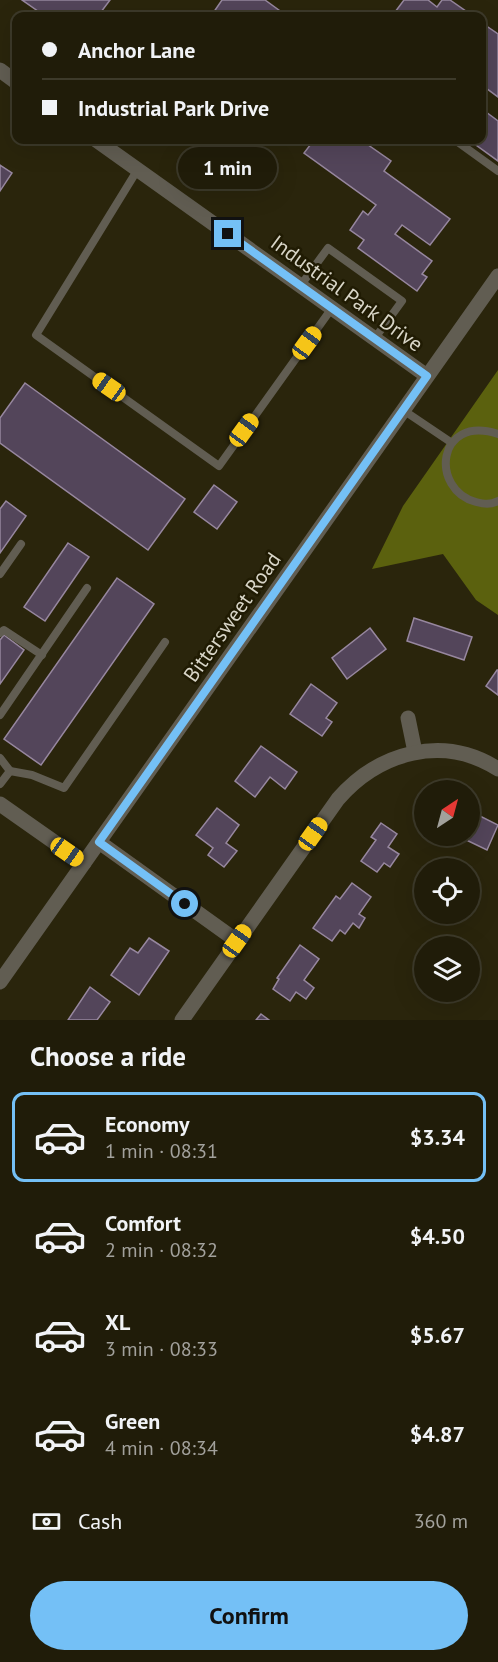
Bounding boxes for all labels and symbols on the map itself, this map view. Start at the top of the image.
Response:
callout: 1 min [178,147,278,189]
route end [214,220,241,247]
street label: Industrial Park Drive [266,229,428,357]
car [289,323,325,363]
car [89,369,129,405]
car [226,410,262,450]
street label: Bittersweet Road [177,547,287,687]
north arrow [414,780,480,846]
car [295,814,331,854]
car [47,834,87,870]
route start [171,890,198,917]
car [219,921,255,961]

